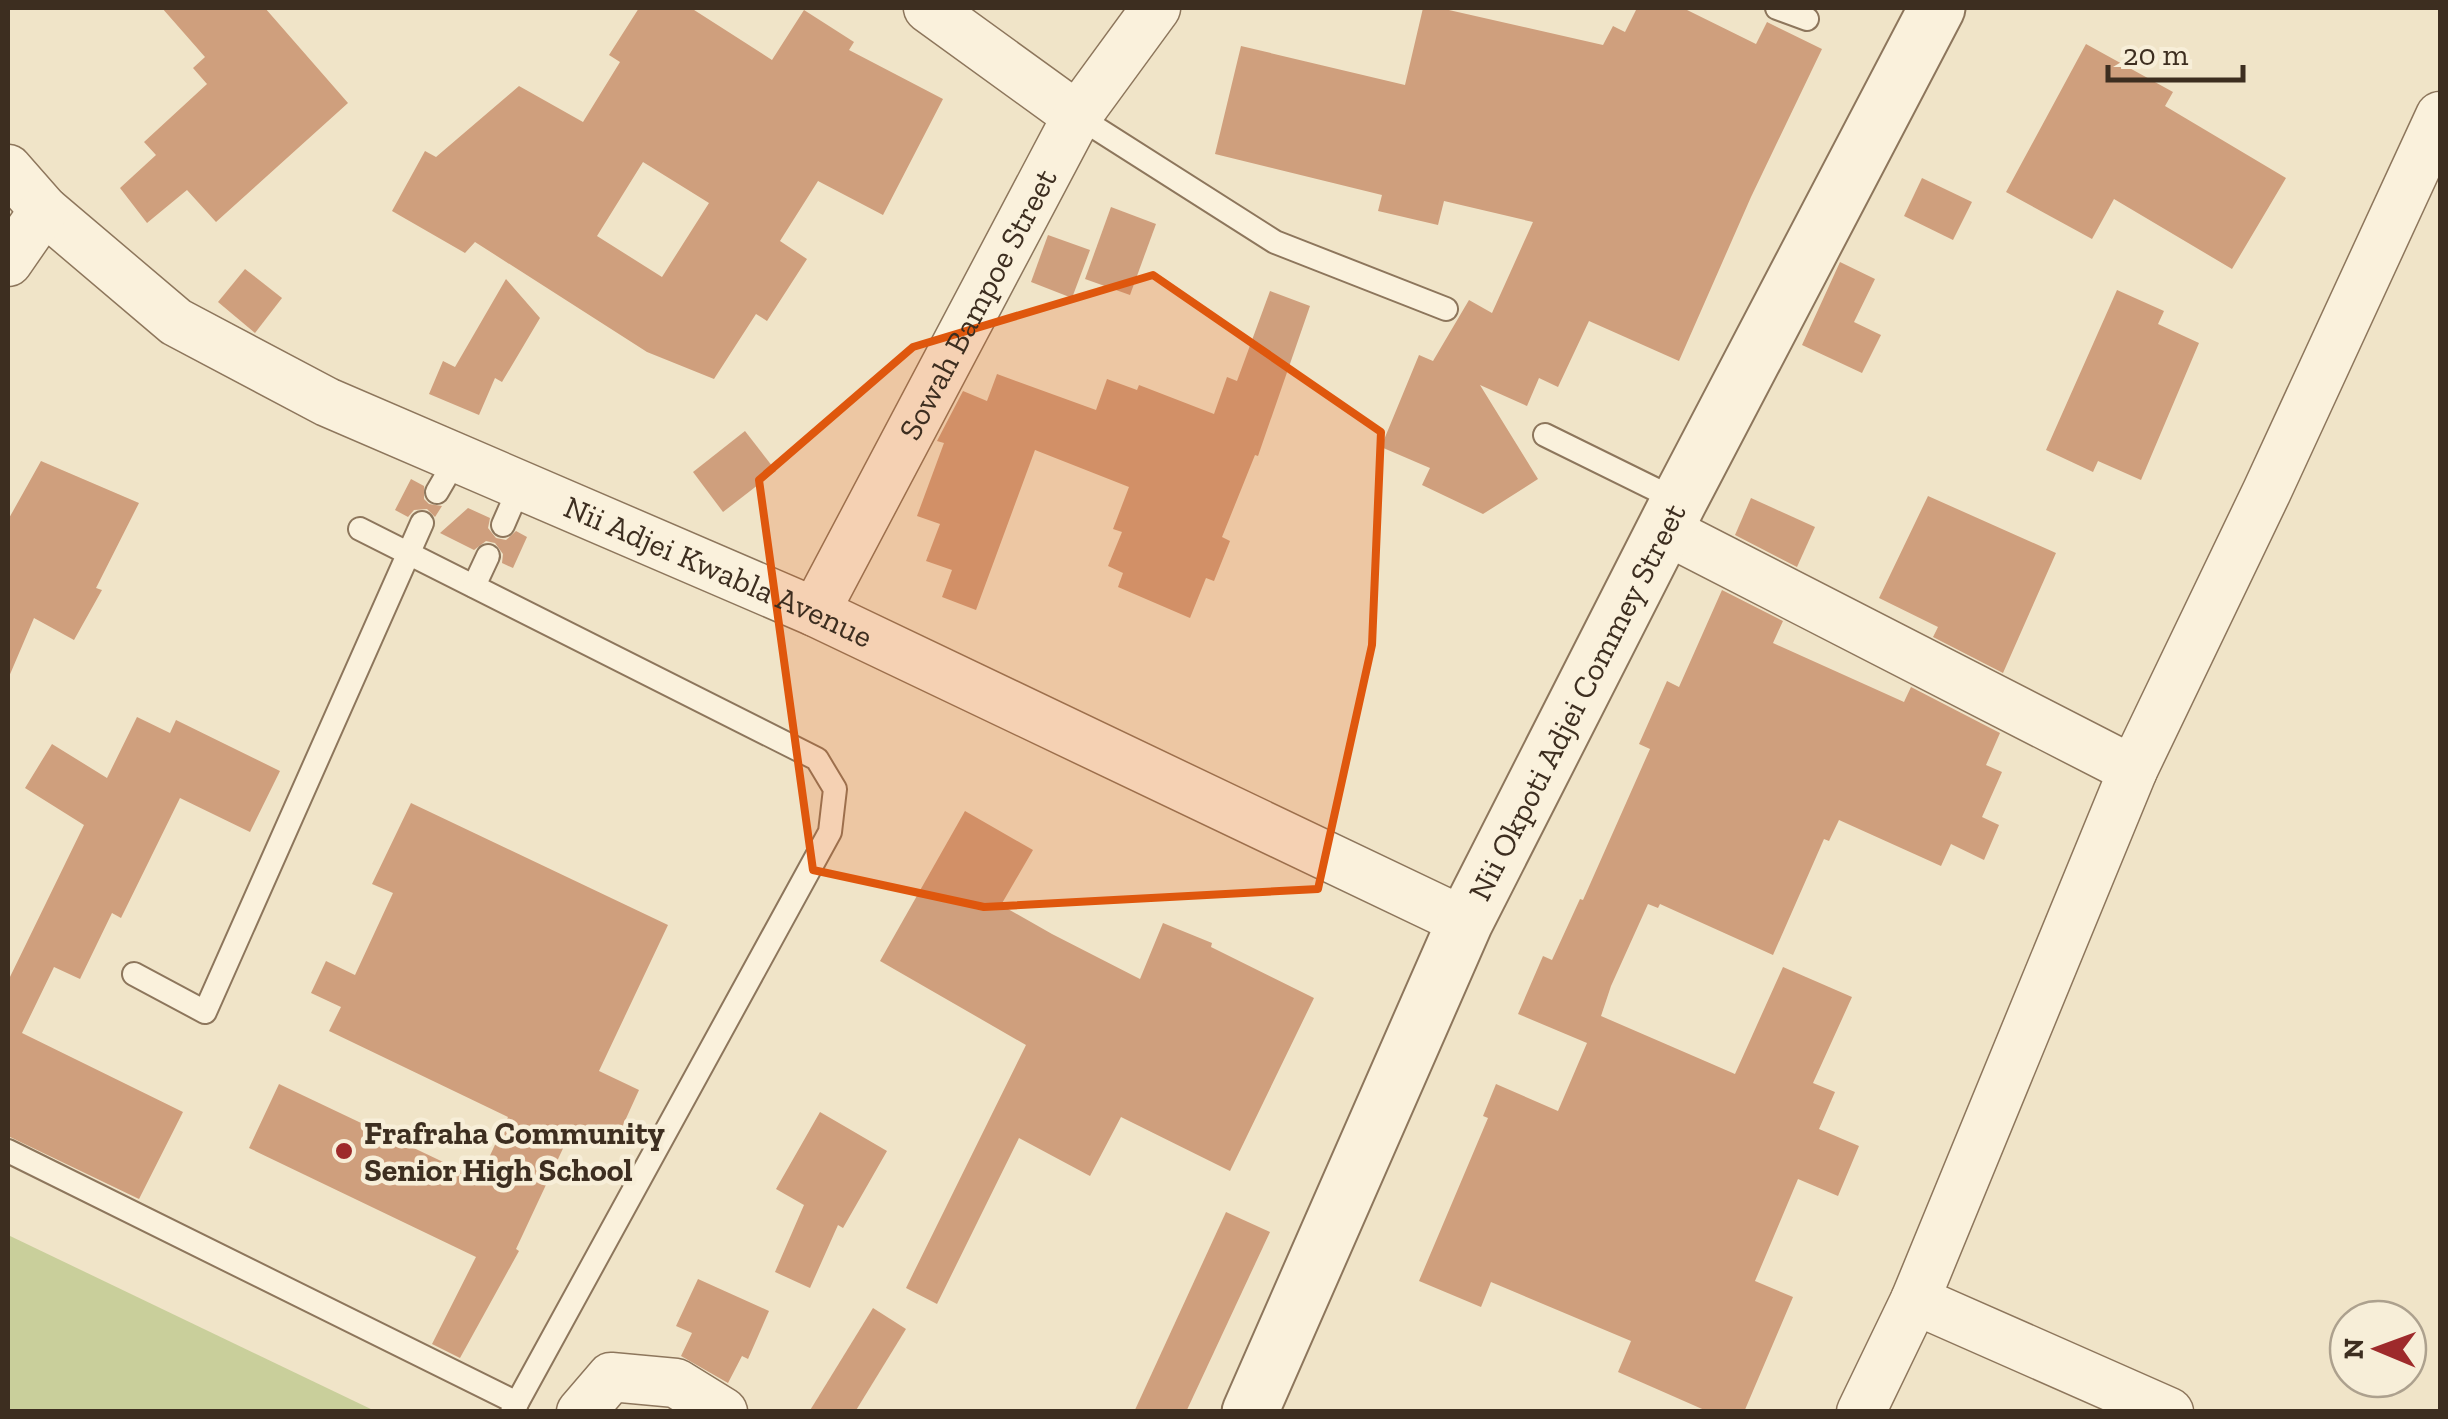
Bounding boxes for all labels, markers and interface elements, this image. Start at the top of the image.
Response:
scale bar [2108,20,2243,82]
text: 20 m [2123,37,2189,73]
street label: Sowah Bampoe Street [890,162,1065,446]
street label: Nii Adjei Kwabla Avenue [558,487,879,656]
street label: Nii Okpoti Adjei Commey Street [1460,497,1694,907]
place label: Frafraha Community Senior High School [364,1114,665,1189]
marker: Frafraha Community Senior High School [333,1140,355,1162]
north arrow [2328,1299,2428,1399]
text: N [2337,1338,2370,1359]

